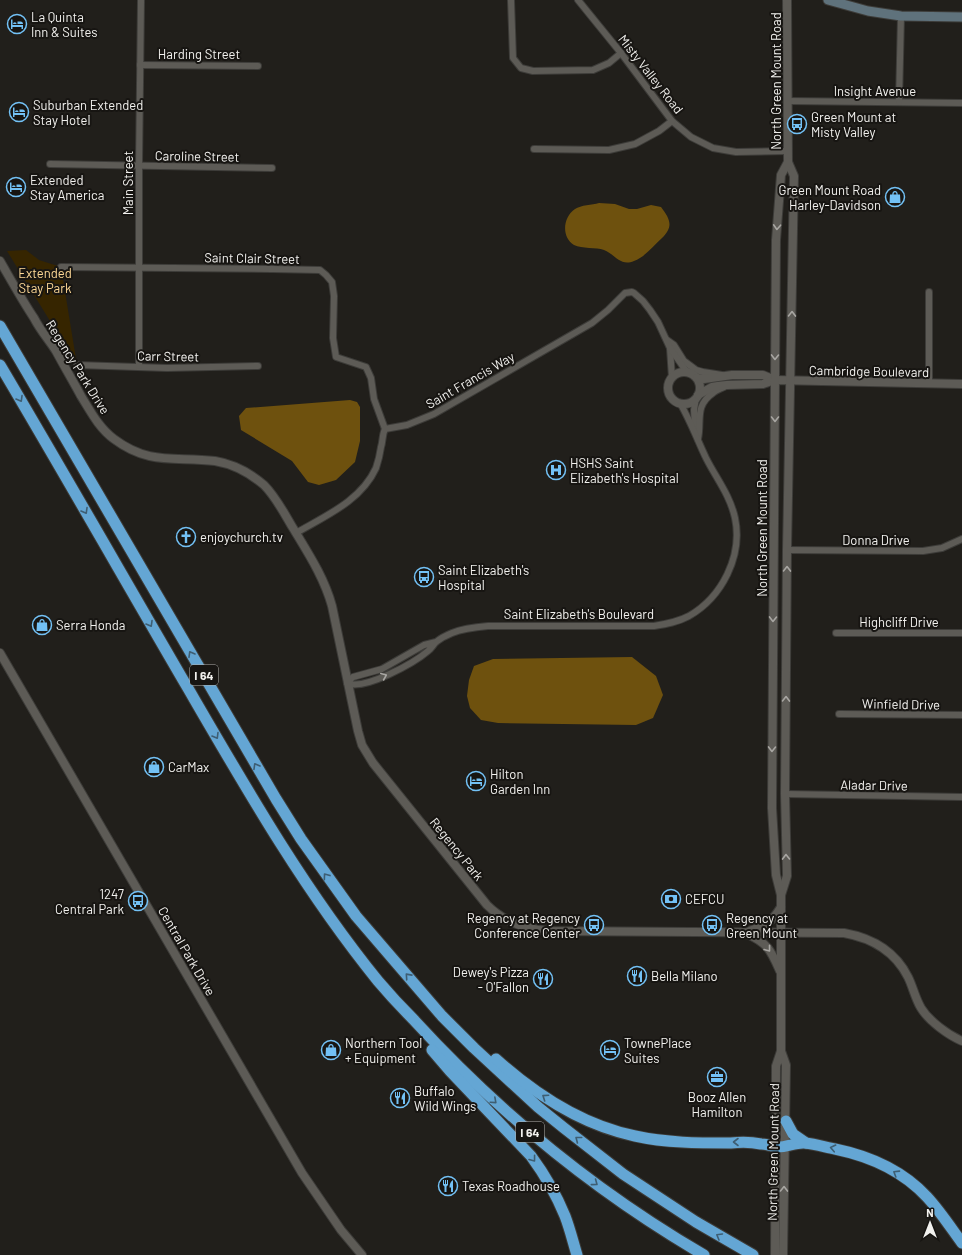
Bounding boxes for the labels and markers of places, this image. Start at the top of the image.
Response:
place label: La Quinta Inn & Suites [31,9,98,40]
hotel icon: La Quinta Inn & Suites [6,13,28,35]
place label: Suburban Extended Stay Hotel [33,97,143,128]
hotel icon: Suburban Extended Stay Hotel [8,101,30,123]
place label: Green Mount at Misty Valley [811,109,896,140]
bus stop icon: Green Mount at Misty Valley [786,113,808,135]
place label: Extended Stay America [30,172,104,203]
hotel icon: Extended Stay America [5,176,27,198]
place label: Green Mount Road Harley-Davidson [778,182,881,213]
shop icon: Green Mount Road Harley-Davidson [884,186,906,208]
place label: HSHS Saint Elizabeth's Hospital [570,455,679,486]
hospital icon: HSHS Saint Elizabeth's Hospital [545,459,567,481]
church icon: enjoychurch.tv [175,526,197,548]
place label: enjoychurch.tv [200,529,283,545]
place label: Saint Elizabeth's Hospital [438,562,529,593]
bus stop icon: Saint Elizabeth's Hospital [413,566,435,588]
shop icon: Serra Honda [31,614,53,636]
place label: Serra Honda [56,617,125,633]
shop icon: CarMax [143,756,165,778]
place label: CarMax [168,759,209,775]
place label: Hilton Garden Inn [490,766,550,797]
hotel icon: Hilton Garden Inn [465,770,487,792]
place label: 1247 Central Park [55,886,124,917]
bank icon: CEFCU [660,888,682,910]
bus stop icon: 1247 Central Park [127,890,149,912]
place label: CEFCU [685,891,724,907]
place label: Regency at Regency Conference Center [467,910,580,941]
place label: Regency at Green Mount [726,910,797,941]
bus stop icon: Regency at Regency Conference Center [583,914,605,936]
bus stop icon: Regency at Green Mount [701,914,723,936]
place label: Dewey's Pizza - O'Fallon [453,964,529,995]
restaurant icon: Bella Milano [626,965,648,987]
restaurant icon: Dewey's Pizza - O'Fallon [532,968,554,990]
place label: Bella Milano [651,968,718,984]
place label: Northern Tool + Equipment [345,1035,422,1066]
place label: TownePlace Suites [624,1035,692,1066]
shop icon: Northern Tool + Equipment [320,1039,342,1061]
hotel icon: TownePlace Suites [599,1039,621,1061]
office icon: Booz Allen Hamilton [706,1066,728,1088]
place label: Buffalo Wild Wings [414,1083,476,1114]
restaurant icon: Buffalo Wild Wings [389,1087,411,1109]
place label: Booz Allen Hamilton [688,1089,746,1120]
restaurant icon: Texas Roadhouse [437,1175,459,1197]
place label: Texas Roadhouse [462,1178,560,1194]

